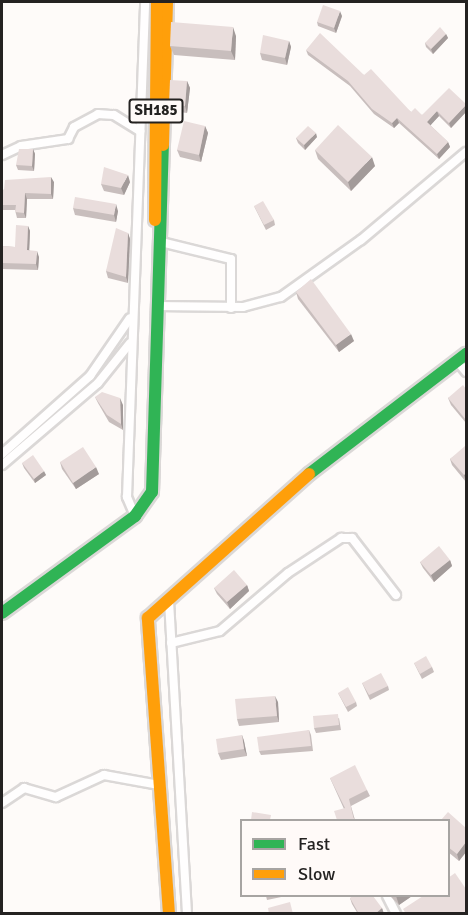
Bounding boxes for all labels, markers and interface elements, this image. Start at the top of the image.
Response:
road number: SH185 [128,99,184,123]
legend [240,819,450,897]
text: Fast [298,833,330,855]
text: Slow [298,863,335,885]

